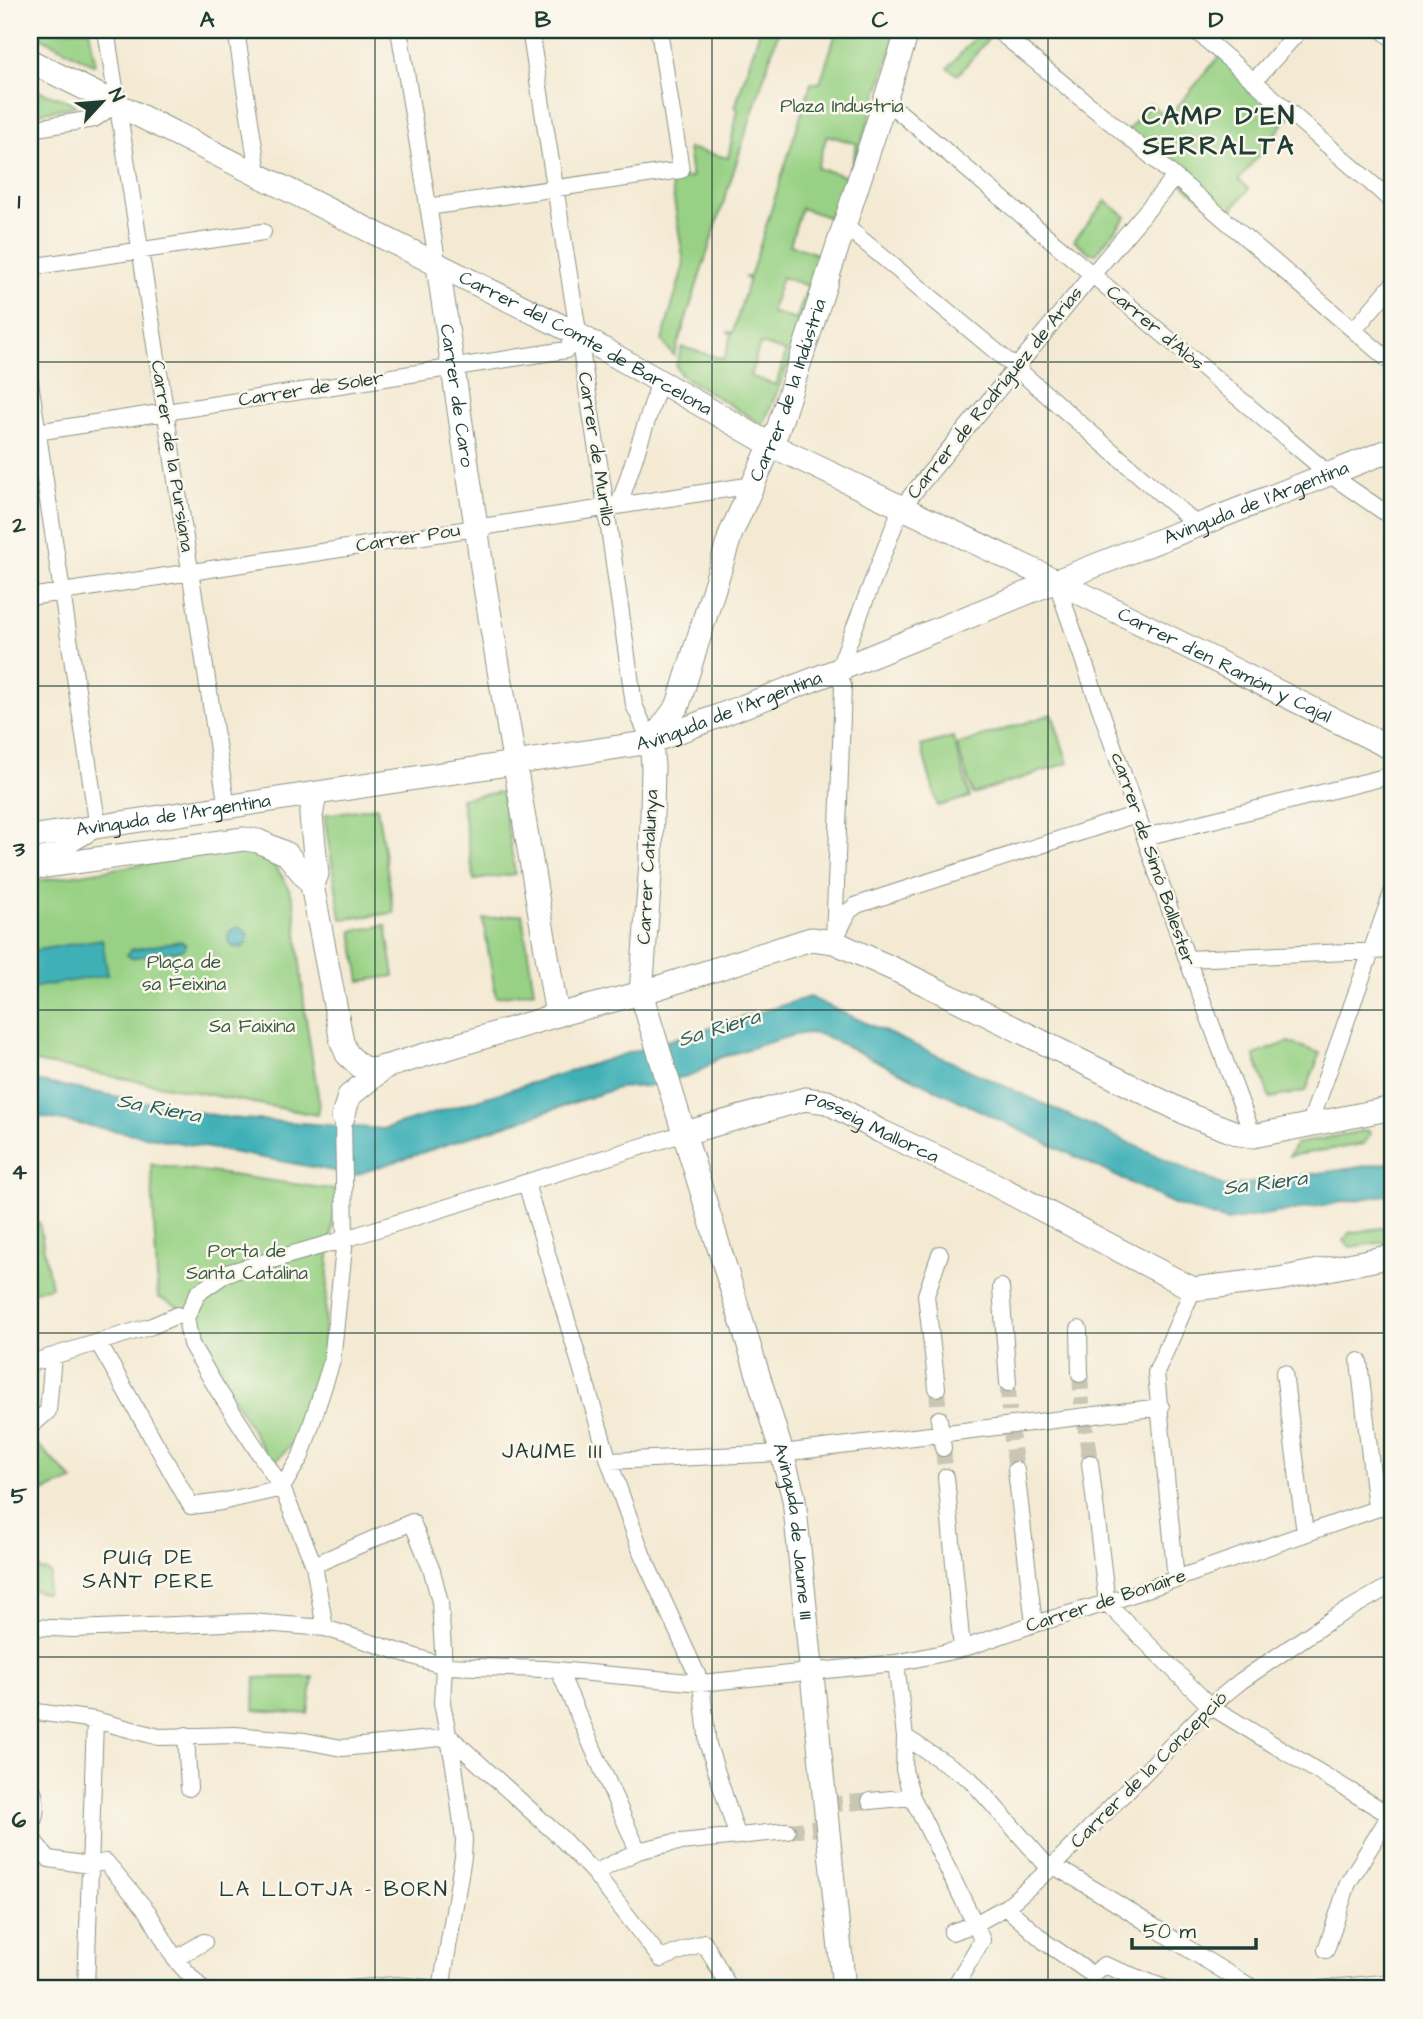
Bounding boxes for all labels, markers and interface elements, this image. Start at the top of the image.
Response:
text: A [200,4,215,36]
text: B [535,4,552,36]
text: C [872,4,889,36]
text: D [1209,4,1224,36]
north arrow [66,66,136,136]
text: N [101,84,131,107]
park label: Plaza Industria [780,93,904,120]
district label: CAMP D'EN SERRALTA [1142,98,1296,164]
text: 1 [18,185,21,217]
street label: Carrer del Comte de Barcelona [454,264,717,422]
street label: Carrer d'Alòs [1100,279,1210,377]
street label: Carrer de Rodríguez de Arias [901,281,1090,506]
street label: Carrer de la Indústria [743,295,833,486]
street label: Carrer de Caro [433,322,481,469]
street label: Carrer de la Pursiana [144,358,201,554]
street label: Carrer de Soler [236,364,386,414]
street label: Carrer de Murillo [571,370,622,528]
street label: Avinguda de l'Argentina [1160,454,1353,551]
text: 2 [11,509,26,541]
street label: Carrer Pou [354,516,462,560]
street label: Carrer d'en Ramón y Cajal [1113,600,1336,730]
street label: Avinguda de l'Argentina [635,664,826,758]
street label: carrer de Simó Ballester [1104,749,1202,970]
street label: Avinguda de l'Argentina [74,787,273,843]
street label: Carrer Catalunya [630,788,667,945]
text: 3 [12,833,25,865]
park label: Plaça de sa Feixina [142,949,226,998]
water label: Sa Riera [674,1001,765,1054]
park label: Sa Faixina [209,1013,295,1040]
water label: Sa Riera [115,1086,204,1131]
street label: Passeig Mallorca [804,1086,944,1170]
text: 4 [11,1156,27,1188]
water label: Sa Riera [1221,1163,1310,1203]
park label: Porta de Santa Catalina [186,1238,308,1287]
district label: JAUME III [502,1437,604,1466]
street label: Avinguda de Jaume III [766,1439,820,1621]
text: 5 [11,1480,28,1512]
district label: PUIG DE SANT PERE [83,1543,215,1596]
street label: Carrer de Bonaire [1022,1562,1190,1640]
street label: Carrer de la Concepció [1064,1685,1234,1855]
text: 6 [12,1804,27,1836]
district label: LA LLOTJA - BORN [219,1875,449,1904]
scale bar [1132,1907,1257,1951]
text: 50 m [1143,1917,1197,1946]

